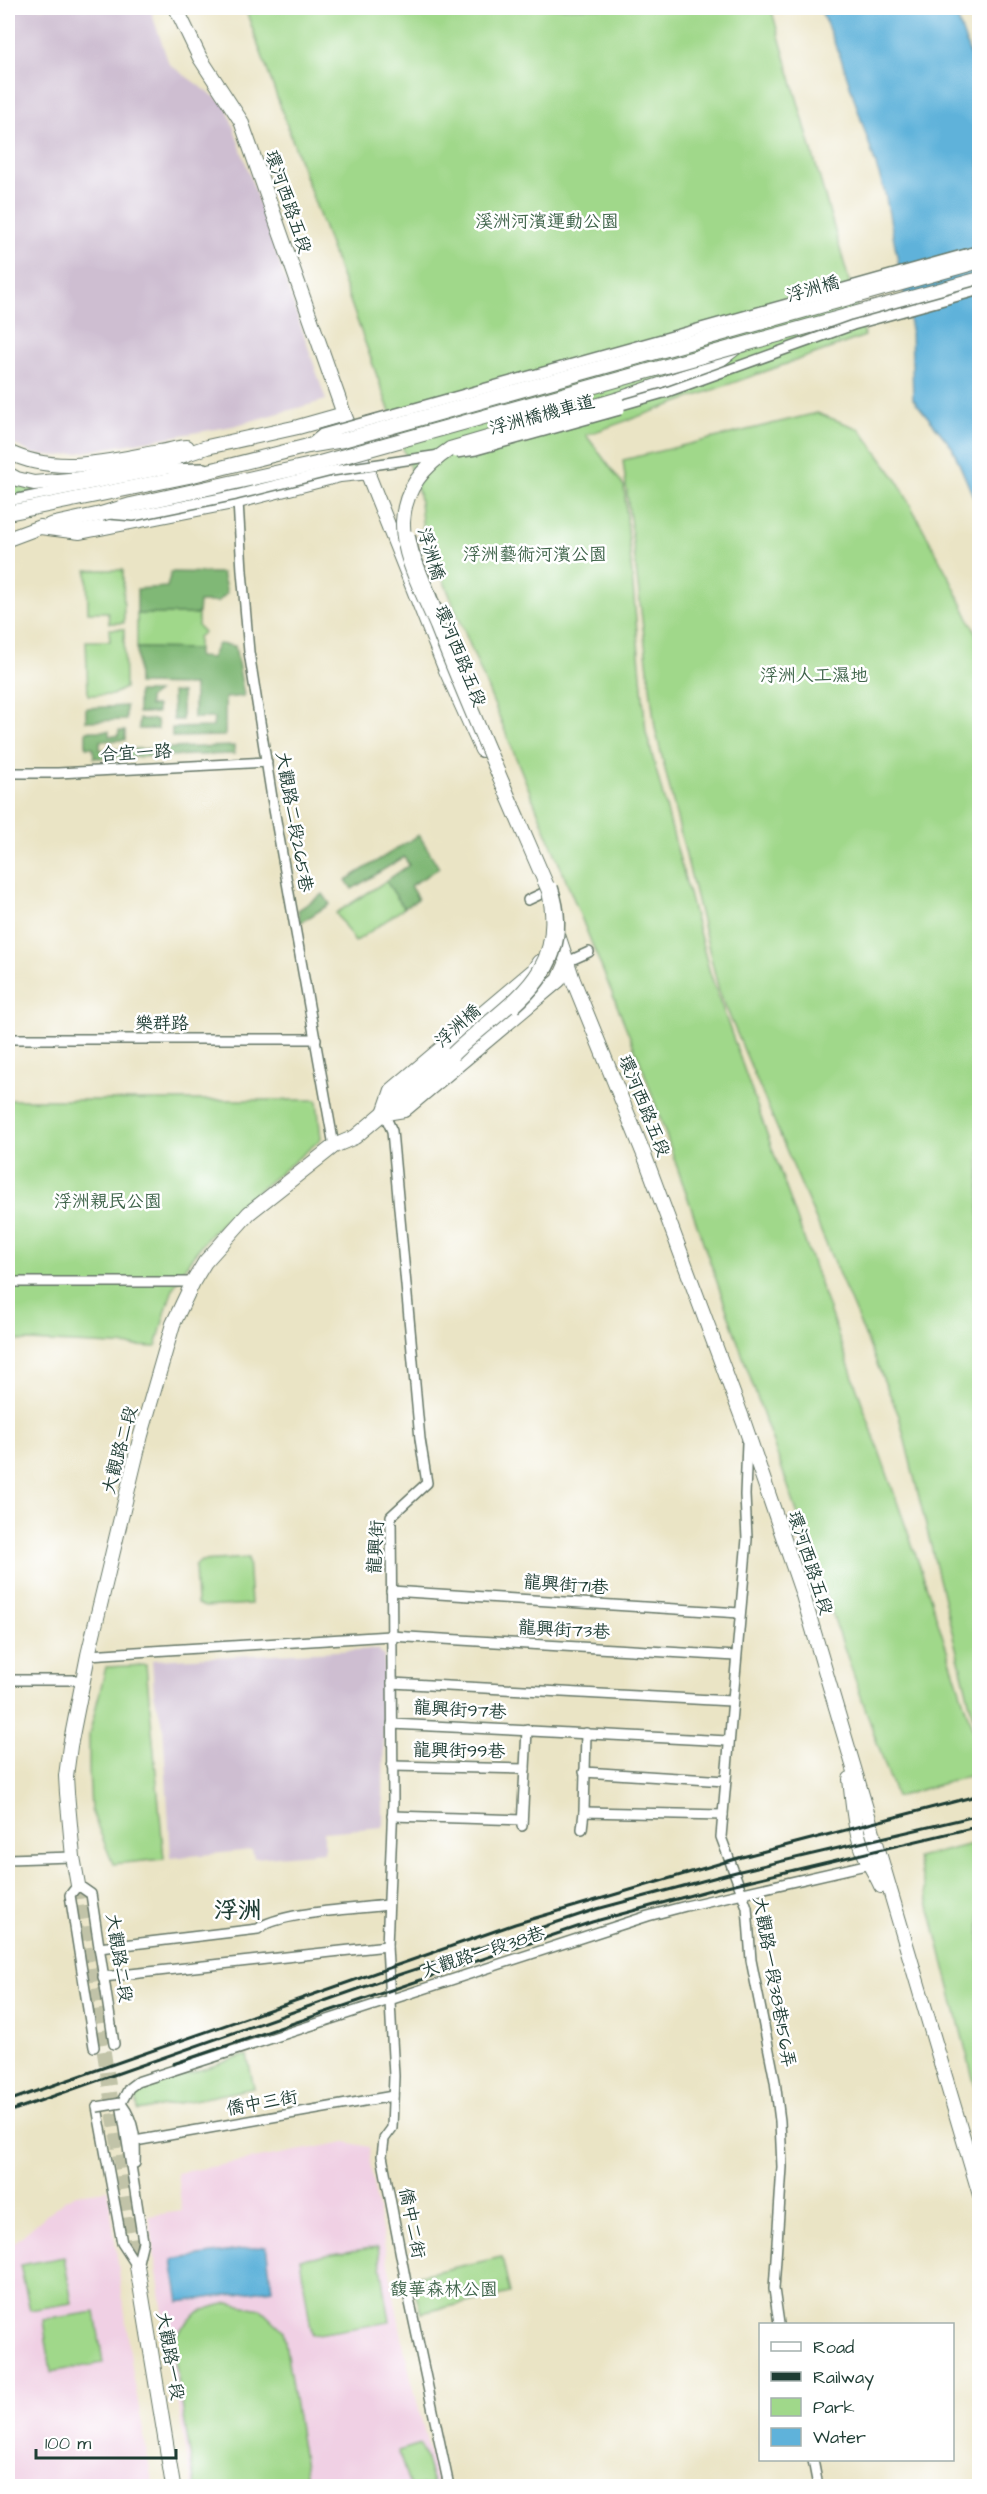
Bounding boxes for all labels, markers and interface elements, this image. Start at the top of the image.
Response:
street label: 環河西路五段 [259,147,317,257]
park label: 溪洲河濱運動公園 [475,209,619,234]
street label: 浮洲橋 [784,270,842,308]
street label: 浮洲橋機車道 [487,389,597,441]
street label: 浮洲橋 [411,525,451,583]
park label: 浮洲藝術河濱公園 [463,542,607,567]
street label: 環河西路五段 [428,601,492,711]
park label: 浮洲人工濕地 [760,663,868,688]
street label: 合宜一路 [99,739,173,767]
street label: 大觀路二段265巷 [269,750,319,894]
street label: 浮洲橋 [430,999,486,1053]
street label: 樂群路 [135,1011,189,1036]
street label: 環河西路五段 [612,1051,676,1161]
park label: 浮洲親民公園 [54,1189,162,1214]
street label: 大觀路二段 [96,1403,144,1497]
street label: 環河西路五段 [781,1508,839,1618]
street label: 龍興街 [362,1519,390,1575]
street label: 龍興街71巷 [523,1570,609,1600]
street label: 龍興街73巷 [517,1615,611,1645]
street label: 龍興街97巷 [413,1695,507,1725]
street label: 龍興街99巷 [413,1738,505,1764]
district label: 浮洲 [214,1894,262,1928]
street label: 大觀路一段38巷156弄 [747,1895,801,2069]
street label: 大觀路二段 [100,1912,138,2004]
street label: 大觀路一段38巷 [418,1920,548,1984]
street label: 僑中三街 [224,2084,300,2122]
street label: 僑中二街 [393,2185,431,2261]
park label: 馥華森林公園 [390,2277,498,2302]
street label: 大觀路一段 [150,2310,190,2402]
legend [759,2323,954,2461]
text: Road [813,2335,854,2360]
text: Railway [813,2365,874,2391]
text: Park [813,2395,855,2420]
scale bar [36,2422,176,2460]
text: Water [813,2425,866,2450]
text: 100 m [45,2431,91,2456]

